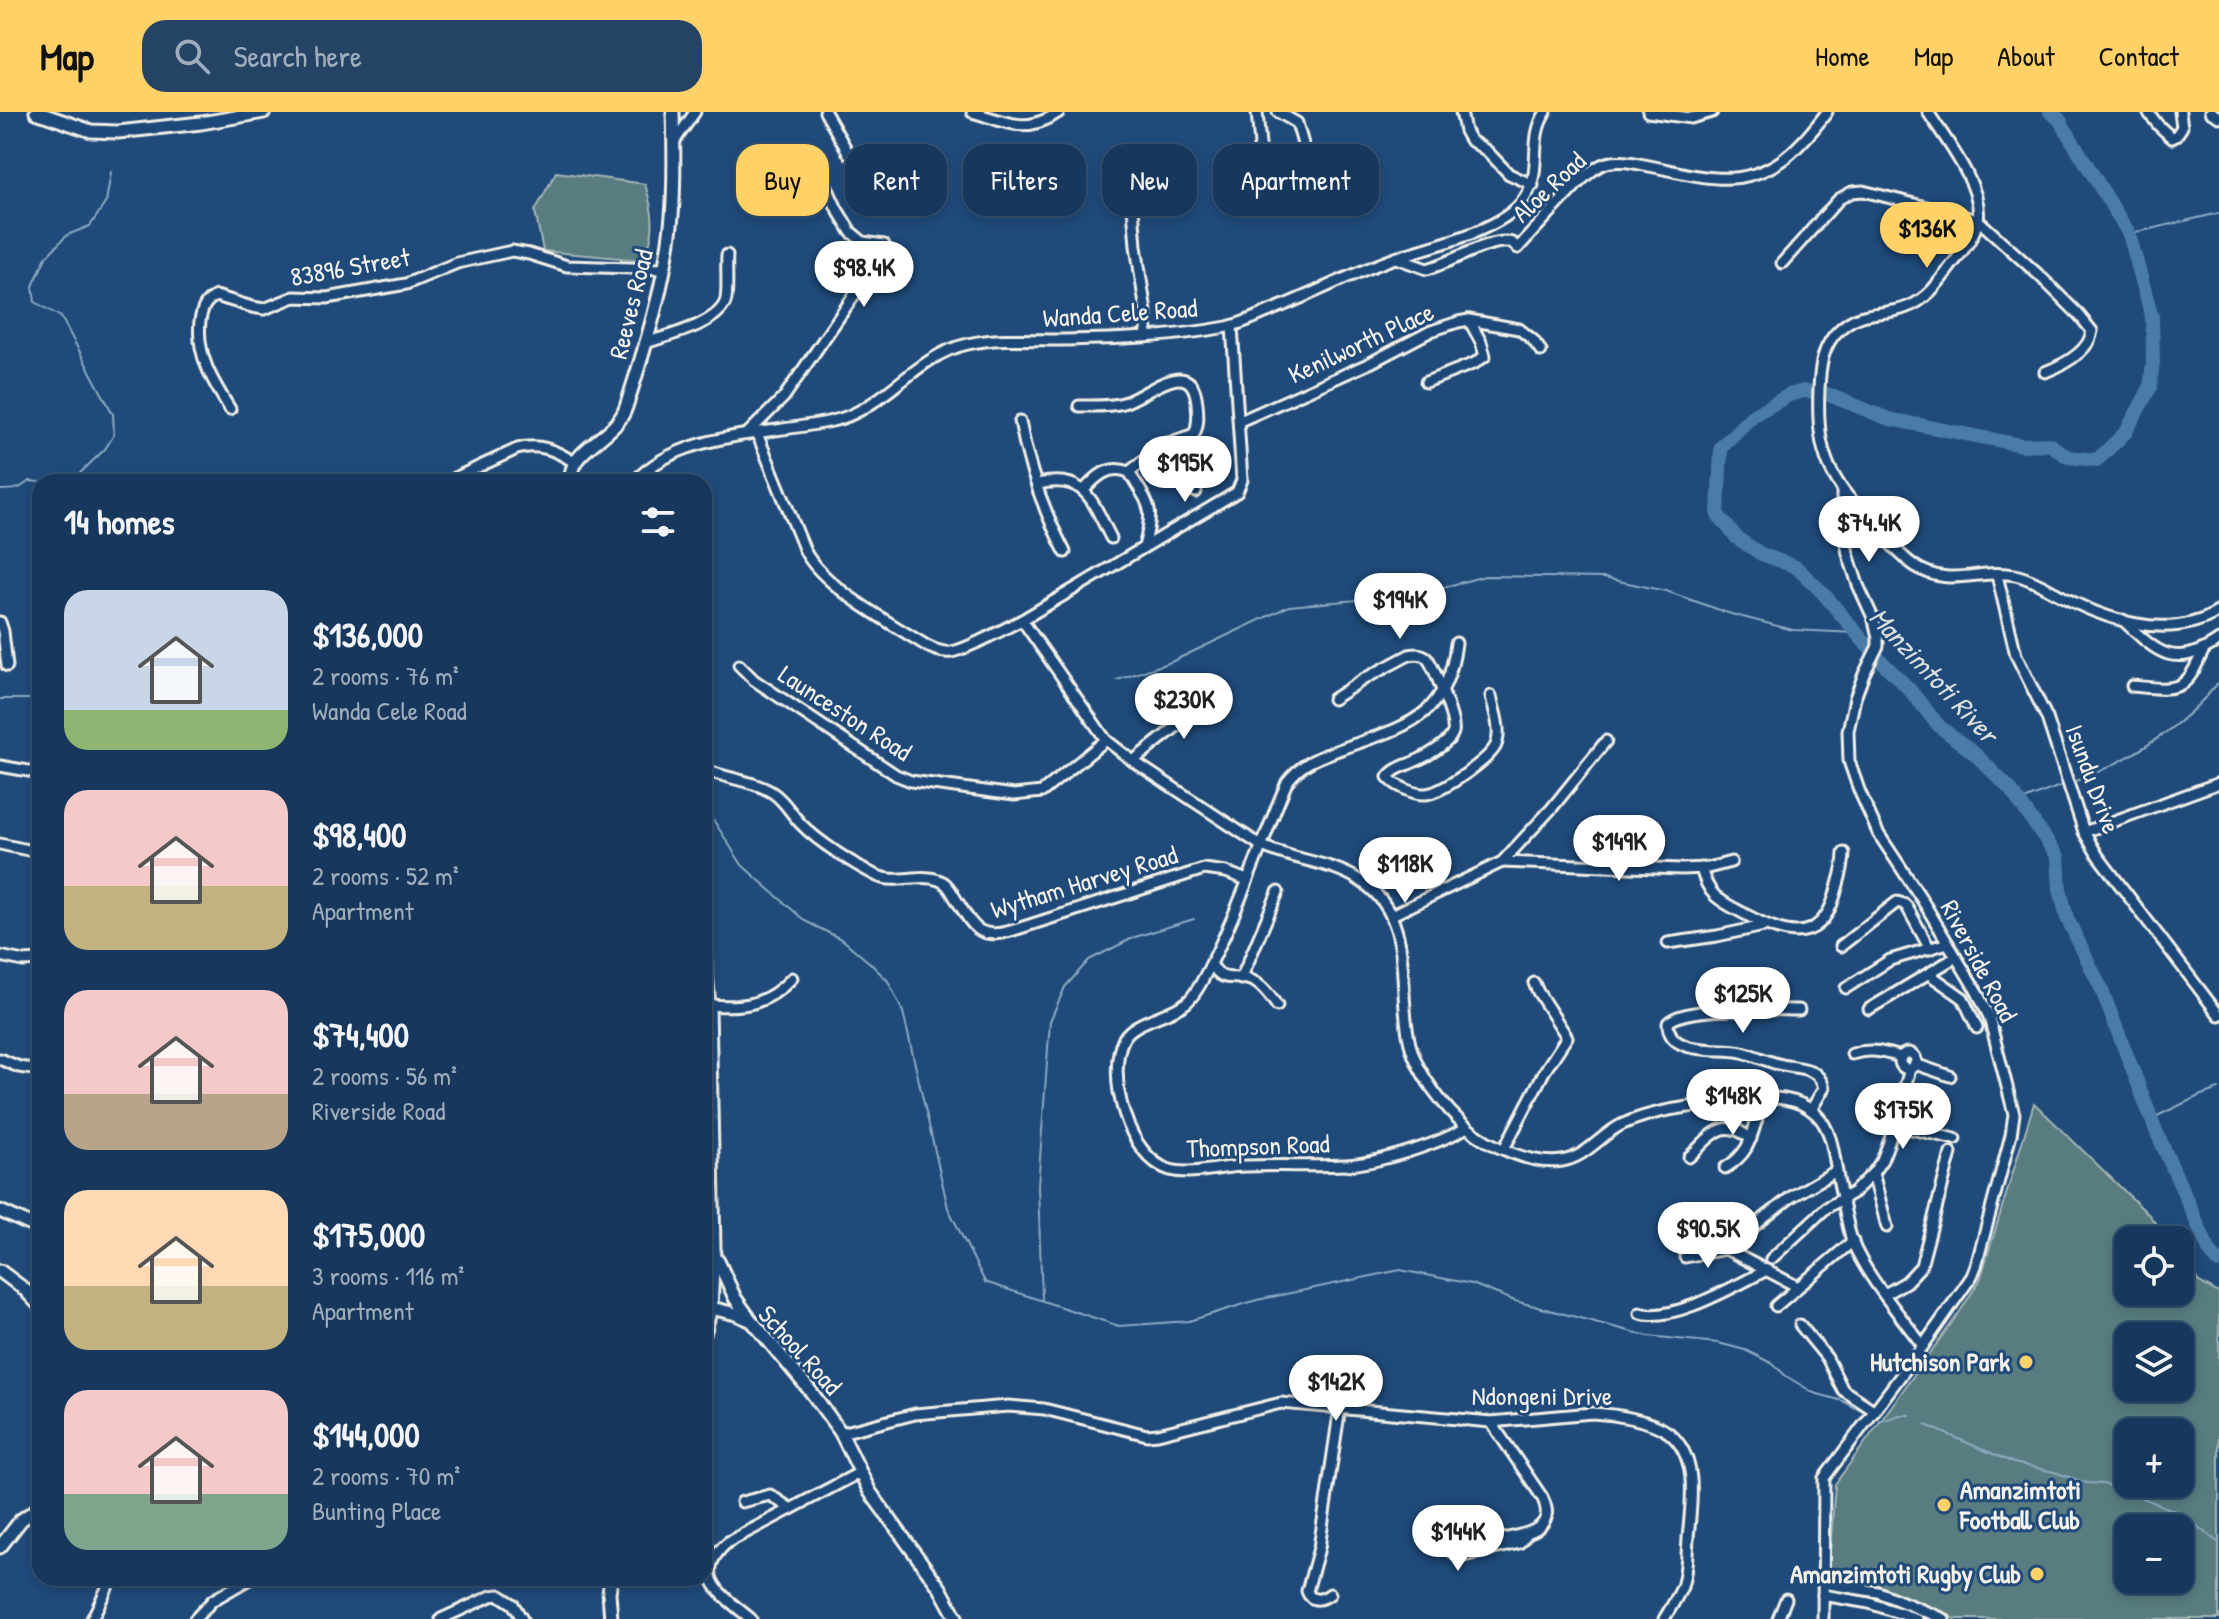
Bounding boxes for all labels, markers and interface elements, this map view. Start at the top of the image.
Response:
search box [142,20,702,92]
text: Map [40,30,94,82]
icon: search [170,34,214,78]
text: Search here [234,36,362,76]
text: Home [1815,37,1870,75]
text: Map [1914,37,1953,75]
text: About [1997,37,2055,75]
text: Contact [2099,37,2179,75]
street label: Aloe Road [1504,143,1593,230]
chip: Buy [736,144,829,216]
chip: Rent [845,144,947,216]
chip: Filters [963,144,1086,216]
chip: New [1102,144,1197,216]
chip: Apartment [1213,144,1379,216]
pin: $136K [1871,202,1983,270]
text: $136K [1898,210,1956,245]
street label: 83896 Street [287,239,413,294]
pin: $98.4K [799,241,929,309]
street label: Reeves Road [600,245,661,362]
text: $98.4K [833,249,895,284]
street label: Wanda Cele Road [1042,290,1198,335]
street label: Kenilworth Place [1282,294,1439,392]
pin: $195K [1129,436,1241,504]
text: $195K [1157,444,1213,479]
pin: $74.4K [1804,496,1934,564]
text: 14 homes [64,499,175,545]
icon: filters [636,500,680,544]
text: $74.4K [1837,504,1901,539]
pin: $194K [1344,573,1456,641]
text: $194K [1372,581,1428,616]
water label: Manzimtoti River [1861,599,2009,754]
text: $136,000 [312,612,423,658]
icon: home [128,622,224,718]
street label: Launceston Road [772,656,919,769]
text: 2 rooms · 76 m² [312,658,459,693]
pin: $230K [1128,673,1240,741]
text: $230K [1153,681,1215,716]
text: Wanda Cele Road [312,693,467,728]
street label: Isundu Drive [2058,719,2129,838]
text: $98,400 [312,812,407,858]
pin: $149K [1563,815,1675,883]
icon: home [128,822,224,918]
text: $149K [1591,823,1647,858]
street label: Wytham Harvey Road [986,837,1181,927]
pin: $118K [1349,837,1461,905]
text: $118K [1377,845,1433,880]
text: 2 rooms · 52 m² [312,858,459,893]
text: Apartment [312,893,414,928]
street label: Riverside Road [1933,894,2026,1028]
pin: $125K [1687,967,1799,1035]
text: $125K [1713,975,1773,1010]
text: $74,400 [312,1012,409,1058]
icon: home [128,1022,224,1118]
text: 2 rooms · 56 m² [312,1058,457,1093]
pin: $148K [1677,1069,1789,1137]
text: $148K [1704,1077,1762,1112]
pin: $175K [1847,1083,1959,1151]
text: $175K [1873,1091,1933,1126]
text: Riverside Road [312,1093,445,1128]
street label: Thompson Road [1186,1126,1330,1165]
pin: $90.5K [1643,1202,1773,1270]
text: $90.5K [1676,1210,1740,1245]
text: $175,000 [312,1212,425,1258]
icon: home [128,1222,224,1318]
map controls [2114,1226,2194,1594]
button: locate [2114,1226,2194,1306]
text: 3 rooms · 116 m² [312,1258,464,1293]
text: Apartment [312,1293,414,1328]
street label: School Road [751,1297,850,1402]
button: layers [2114,1322,2194,1402]
place label: Hutchison Park [1870,1344,2010,1379]
marker: Hutchison Park [2017,1353,2035,1371]
pin: $142K [1280,1355,1392,1423]
text: $142K [1307,1363,1365,1398]
street label: Ndongeni Drive [1472,1378,1612,1413]
text: $144,000 [312,1412,420,1458]
button: + [2114,1418,2194,1498]
icon: home [128,1422,224,1518]
text: 2 rooms · 70 m² [312,1458,460,1493]
place label: Amanzimtoti Football Club [1959,1472,2081,1537]
text: Bunting Place [312,1493,441,1528]
marker: Amanzimtoti Football Club [1935,1496,1953,1514]
pin: $144K [1402,1505,1514,1573]
text: $144K [1430,1513,1486,1548]
button: − [2114,1514,2194,1594]
place label: Amanzimtoti Rugby Club [1790,1556,2021,1592]
marker: Amanzimtoti Rugby Club [2028,1565,2046,1583]

